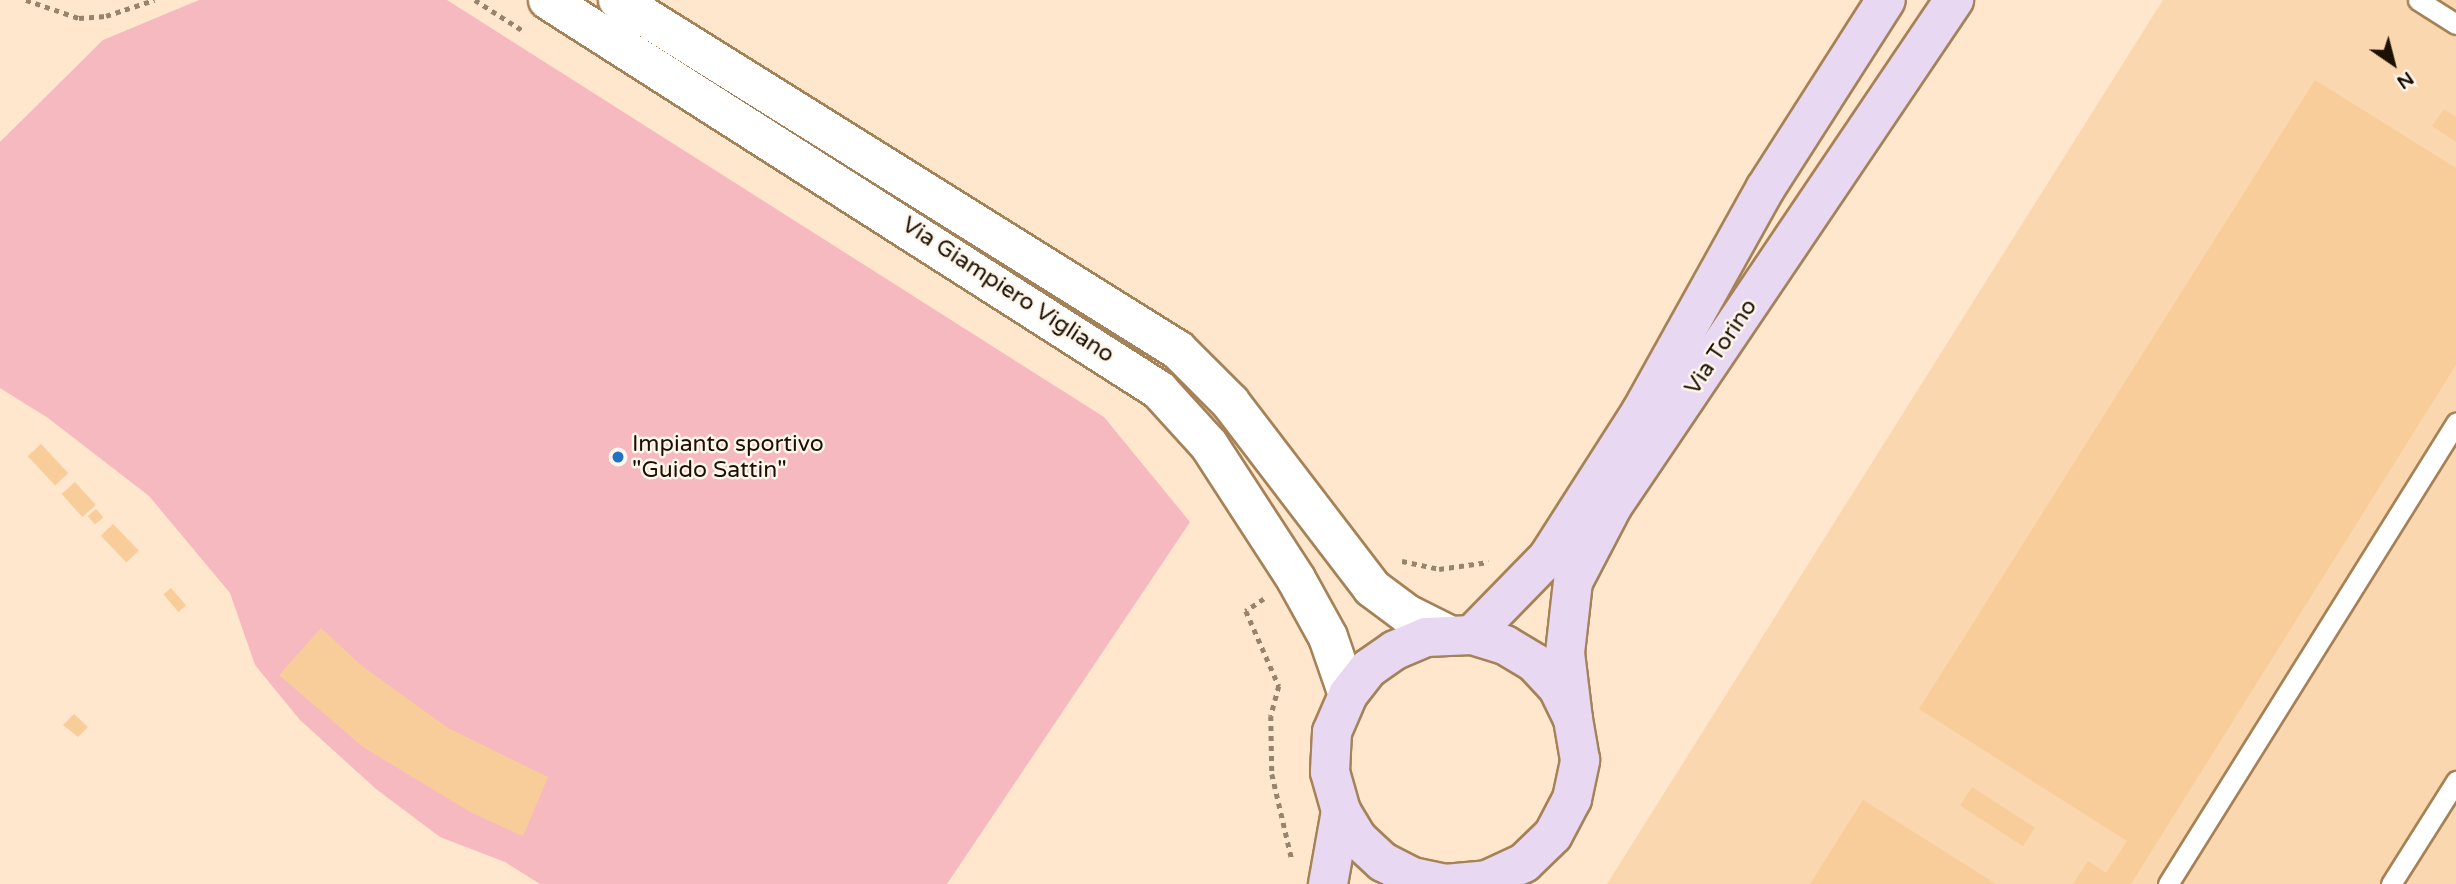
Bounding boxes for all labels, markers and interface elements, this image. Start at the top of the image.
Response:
north arrow [2358,28,2428,98]
text: N [2392,67,2418,94]
street label: Via Giampiero Vigliano [897,211,1119,369]
street label: Via Torino [1679,294,1763,400]
place label: Impianto sportivo "Guido Sattin" [632,430,824,484]
marker: Impianto sportivo "Guido Sattin" [610,449,626,465]

